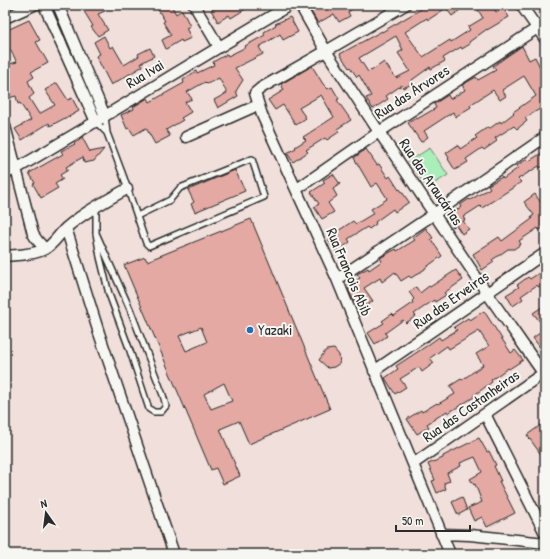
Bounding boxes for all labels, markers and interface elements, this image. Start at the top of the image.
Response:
street label: Rua Ivai [122,54,168,93]
street label: Rua das Árvores [370,59,454,124]
street label: Rua das Araucárias [395,134,468,229]
street label: Rua Francois Abib [321,225,377,319]
street label: Rua das Erveiras [409,266,493,334]
place label: Yazaki [258,319,292,340]
marker: Yazaki [245,325,255,335]
street label: Rua das Castanheiras [418,364,524,447]
north arrow [26,493,66,533]
text: N [39,496,48,511]
scale bar [396,507,470,533]
text: 50 m [402,512,423,529]

